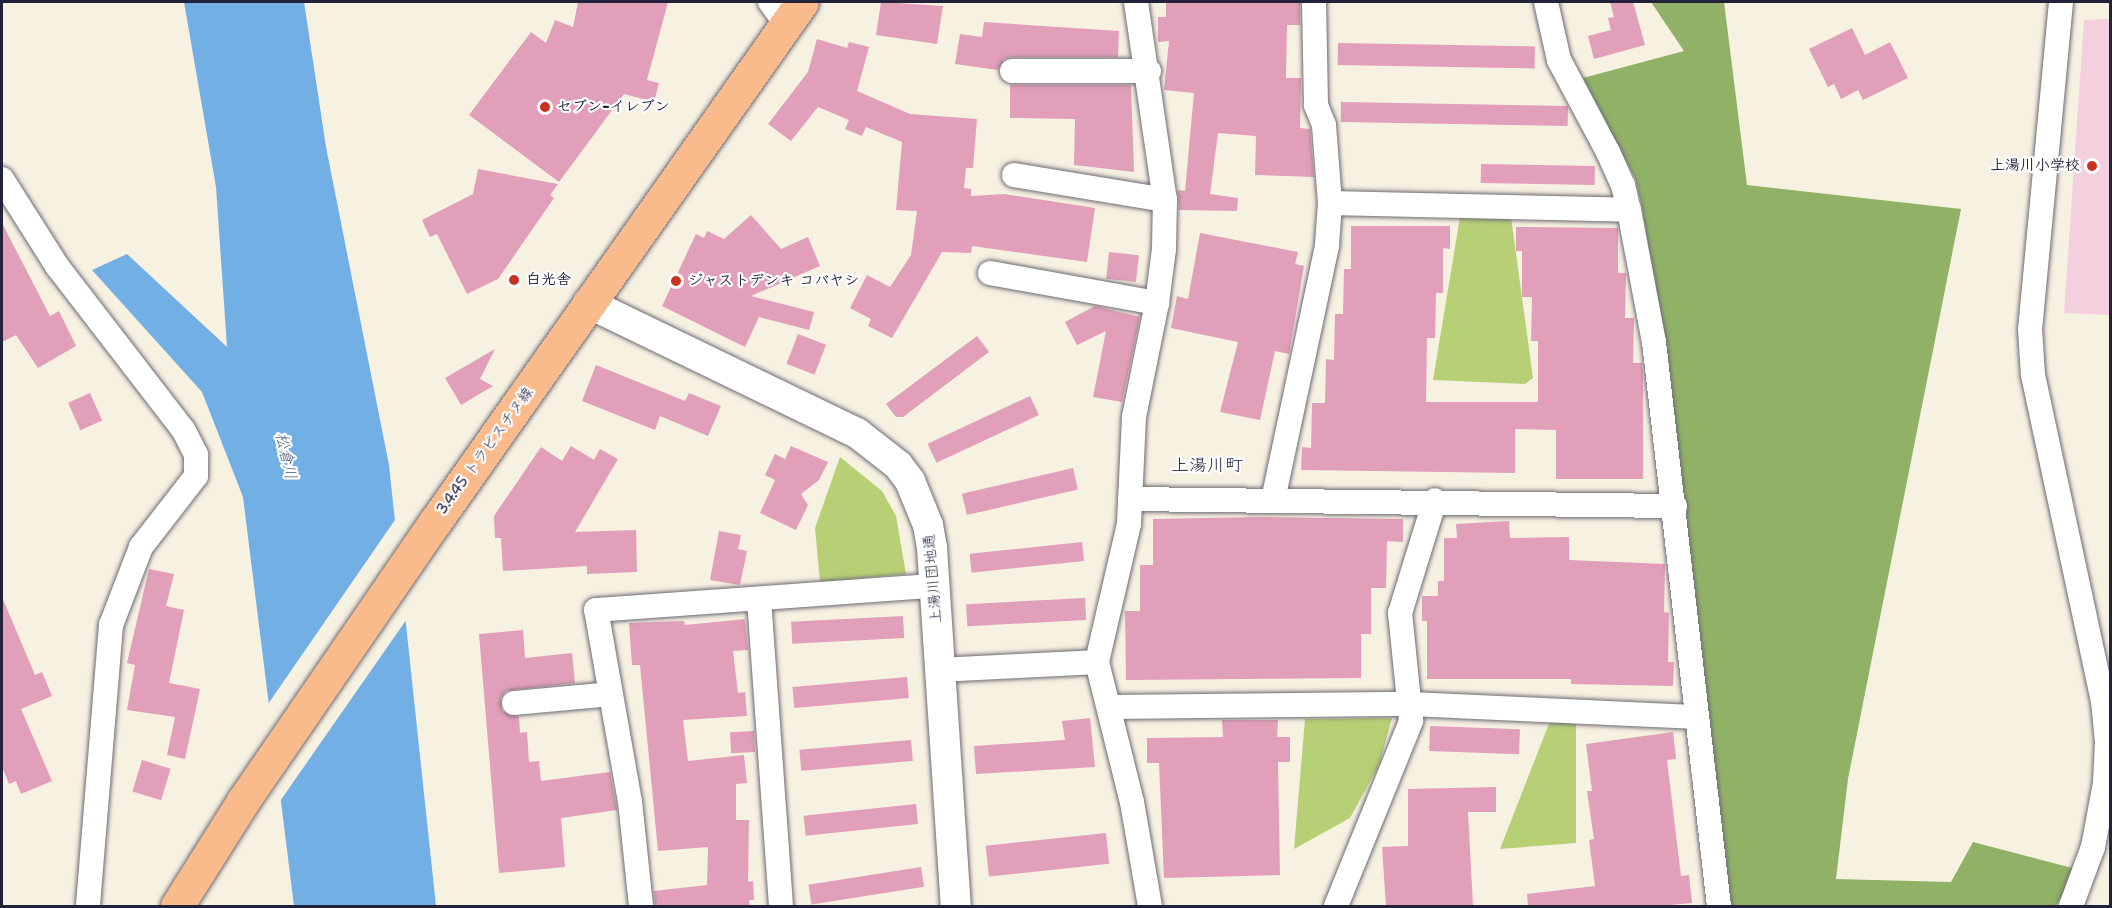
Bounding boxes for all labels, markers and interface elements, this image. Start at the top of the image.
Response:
place label: セブン-イレブン [557,98,670,116]
marker: セブン-イレブン [538,100,552,114]
place label: 上湯川小学校 [1990,157,2080,175]
marker: 上湯川小学校 [2085,159,2099,173]
place label: 白光舎 [526,271,571,289]
place label: ジャストデンキ コバヤシ [688,272,858,290]
marker: 白光舎 [507,273,521,287]
marker: ジャストデンキ コバヤシ [669,274,683,288]
street label: 3.4.45 トラピスチヌ線 [433,384,537,518]
water label: 松倉川 [271,430,301,482]
district label: 上湯川町 [1171,454,1243,476]
street label: 上湯川団地通 [920,533,946,625]

